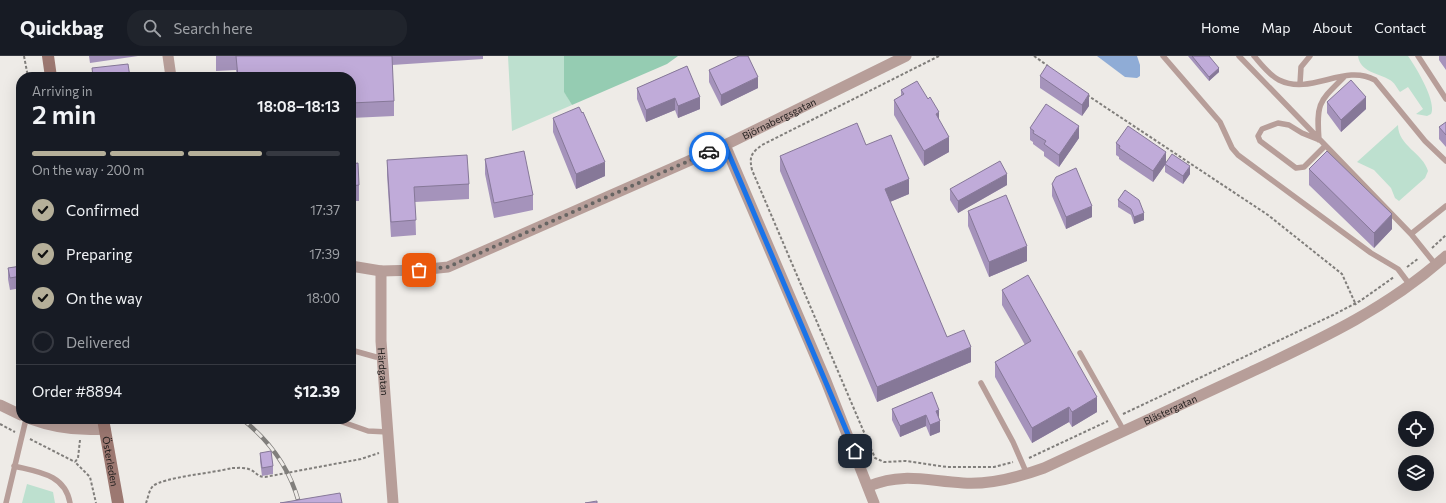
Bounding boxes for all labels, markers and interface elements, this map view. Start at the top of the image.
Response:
search box [127,10,407,46]
text: Quickbag [20,16,103,39]
icon: search [141,17,163,39]
text: Search here [173,19,253,37]
text: Home [1201,19,1240,36]
text: Map [1262,19,1290,36]
text: About [1312,19,1352,36]
text: Contact [1374,19,1426,36]
text: Arriving in [32,83,92,99]
street label: Björnabergsgatan [740,95,818,142]
text: 18:08–18:13 [257,97,340,115]
text: 2 min [32,98,96,129]
courier [689,132,729,172]
icon: car [698,141,720,163]
text: On the way · 200 m [32,162,144,178]
icon: check [32,199,54,221]
text: Confirmed [66,201,139,219]
text: 17:37 [310,202,340,218]
icon: check [32,243,54,265]
text: Preparing [66,245,132,263]
text: 17:39 [309,246,340,262]
pin [402,253,436,287]
icon: bag [408,259,430,281]
icon: check [32,287,54,309]
text: On the way [66,289,143,307]
text: 18:00 [307,290,340,306]
text: Delivered [66,333,130,351]
street label: Härdgatan [376,347,391,396]
text: Order #8894 [32,382,122,400]
text: $12.39 [294,382,340,400]
street label: Blästergatan [1141,392,1199,427]
map controls [1398,411,1434,491]
button: locate [1398,411,1434,447]
pin [838,434,872,468]
street label: Österleden [100,435,121,487]
icon: home [844,440,866,462]
button: layers [1398,455,1434,491]

